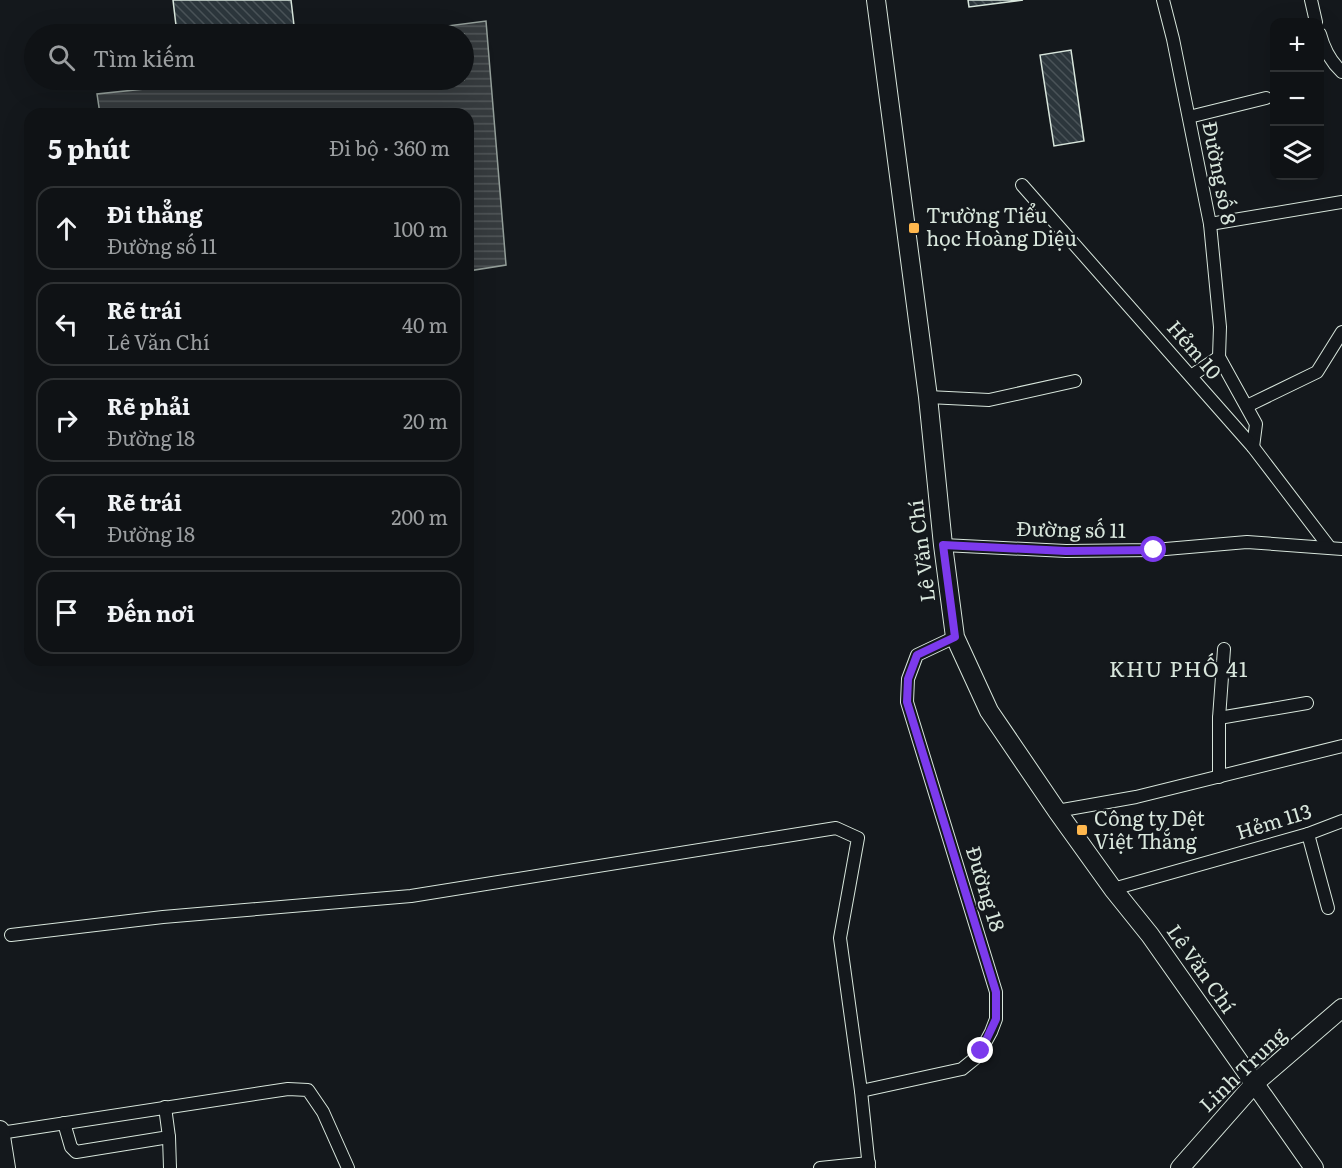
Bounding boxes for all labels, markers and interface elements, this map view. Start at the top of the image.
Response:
map controls [1270,18,1324,180]
button: + [1270,18,1324,72]
search box [24,24,474,90]
icon: search [45,41,78,74]
text: Tìm kiếm [93,41,195,74]
button: − [1270,72,1324,126]
street label: Đường số 8 [1196,118,1246,227]
button: layers [1270,126,1324,180]
text: 5 phút [48,128,130,167]
text: Đi bộ · 360 m [329,132,450,162]
text: Đi thẳng [107,197,203,230]
place label: Trường Tiểu học Hoàng Diệu [926,199,1077,252]
icon: ahead [50,212,83,245]
text: 100 m [393,213,448,243]
marker: Trường Tiểu học Hoàng Diệu [907,221,921,235]
text: Đường số 11 [107,230,217,260]
text: Rẽ trái [107,293,182,326]
icon: left [50,308,83,341]
text: 40 m [402,309,448,339]
street label: Hẻm 10 [1161,312,1230,385]
text: Lê Văn Chí [107,326,210,356]
text: Rẽ phải [107,389,190,422]
icon: right [50,404,83,437]
text: 20 m [403,405,448,435]
text: Đường 18 [107,422,195,452]
text: Rẽ trái [107,485,182,518]
street label: Lê Văn Chí [899,498,941,604]
icon: left [50,500,83,533]
text: 200 m [391,501,448,531]
street label: Đường số 11 [1016,512,1126,544]
text: Đường 18 [107,518,195,548]
route start [1140,536,1166,562]
icon: arrive [50,596,83,629]
text: Đến nơi [107,596,195,629]
district label: KHU PHỐ 41 [1109,652,1249,683]
street label: Hẻm 113 [1232,794,1315,846]
place label: Công ty Dệt Việt Thắng [1094,802,1205,855]
marker: Công ty Dệt Việt Thắng [1075,823,1089,837]
street label: Đường 18 [960,842,1014,935]
street label: Lê Văn Chí [1161,917,1245,1019]
street label: Linh Trung [1191,1019,1292,1118]
route end [967,1037,993,1063]

